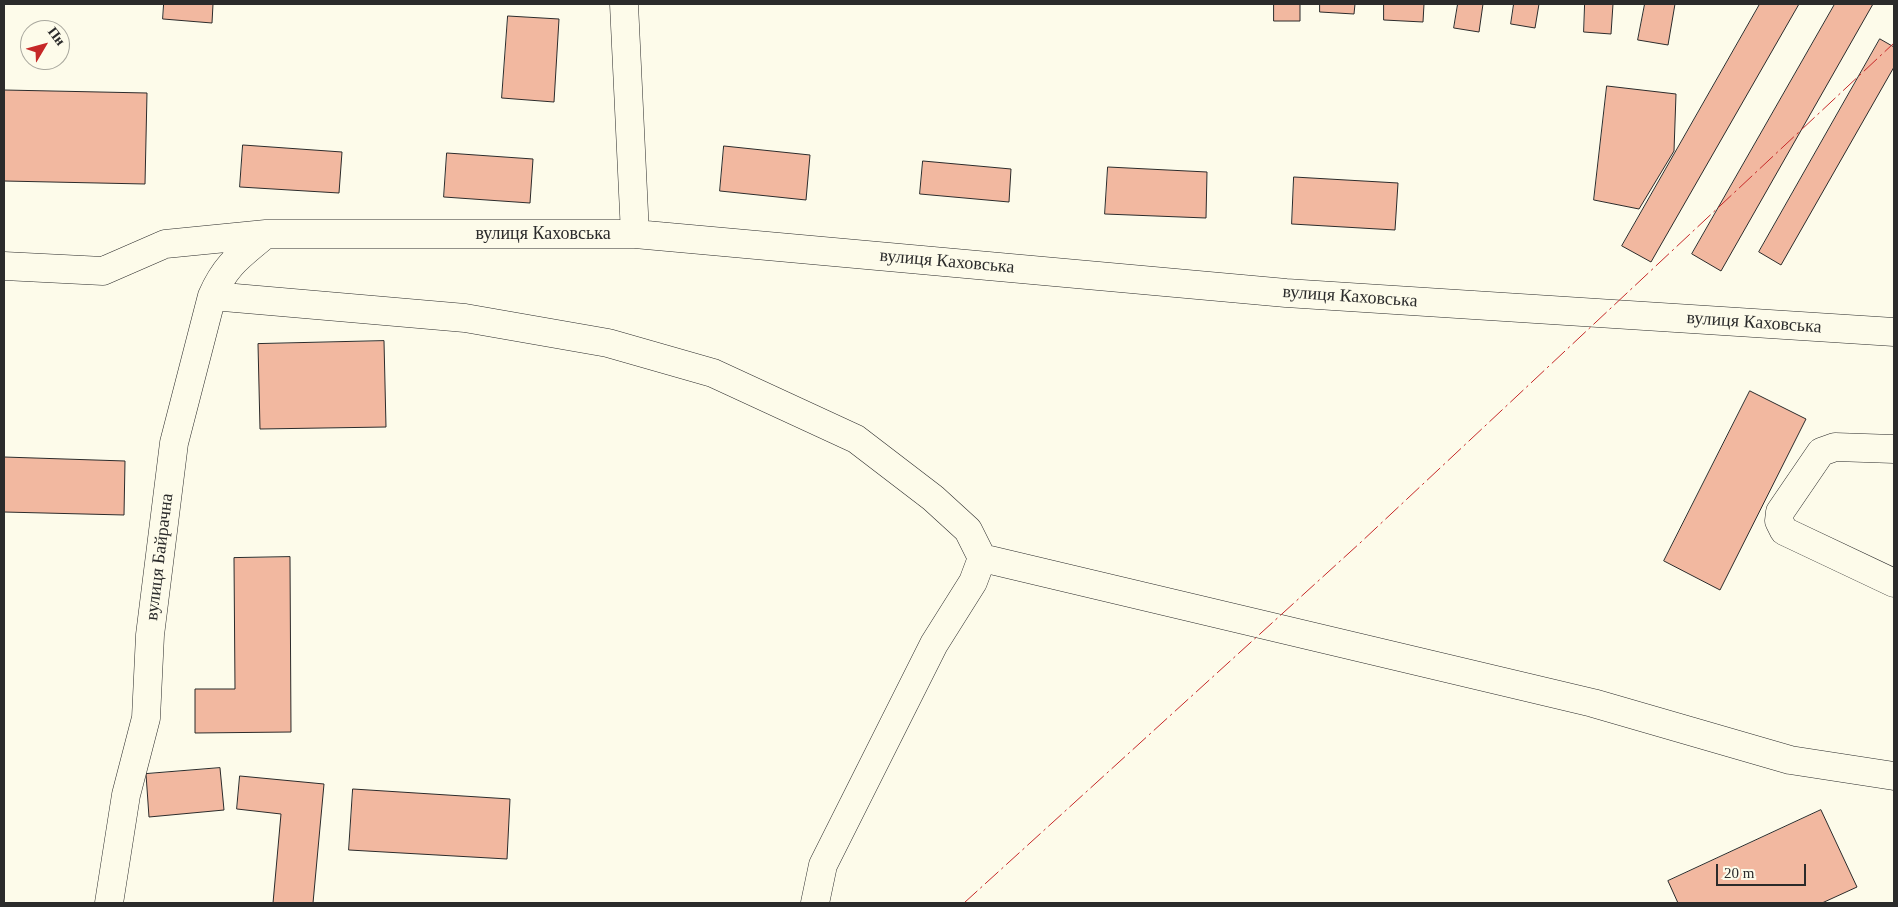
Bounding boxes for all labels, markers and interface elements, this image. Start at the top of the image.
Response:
north arrow [20,20,70,70]
text: Пн [45,24,68,48]
street label: вулиця Каховська [475,223,611,245]
street label: вулиця Каховська [879,245,1015,279]
street label: вулиця Каховська [1282,282,1418,312]
street label: вулиця Каховська [1686,308,1822,338]
street label: вулиця Байрачна [141,492,179,622]
scale bar [1718,854,1808,886]
text: 20 m [1724,865,1754,881]

